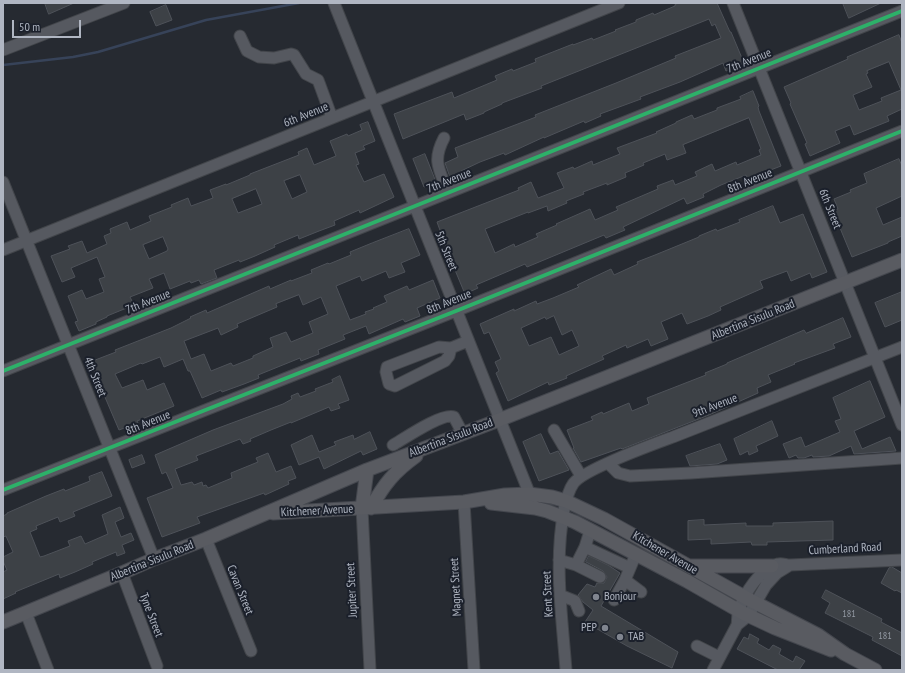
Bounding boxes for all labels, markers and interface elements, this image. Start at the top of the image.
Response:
scale bar [14,12,83,38]
text: 50 m [19,19,40,34]
street label: 7th Avenue [725,46,773,76]
street label: 6th Avenue [282,100,330,130]
street label: 7th Avenue [425,166,473,196]
street label: 8th Avenue [726,166,774,196]
street label: 6th Street [816,187,844,231]
street label: 5th Street [432,229,460,273]
street label: 7th Avenue [124,287,172,317]
street label: 8th Avenue [425,287,473,317]
street label: Albertina Sisulu Road [709,297,797,343]
street label: 4th Street [81,355,109,399]
street label: 9th Avenue [691,391,739,421]
street label: 8th Avenue [124,408,172,438]
street label: Albertina Sisulu Road [407,415,495,461]
street label: Kitchener Avenue [280,502,354,520]
street label: Kitchener Avenue [630,529,700,577]
street label: Albertina Sisulu Road [108,538,196,584]
street label: Cumberland Road [808,540,882,558]
street label: Magnet Street [447,557,465,617]
street label: Jupiter Street [343,562,361,618]
street label: Cavan Street [224,563,256,617]
street label: Kent Street [540,570,556,618]
place label: Bonjour [604,590,636,604]
street label: Tyne Street [136,591,166,639]
marker: Bonjour [591,592,601,602]
house number: 181 [842,608,856,620]
place label: PEP [581,621,597,635]
marker: PEP [600,623,610,633]
place label: TAB [628,630,644,644]
house number: 181 [878,630,892,642]
marker: TAB [615,632,625,642]

